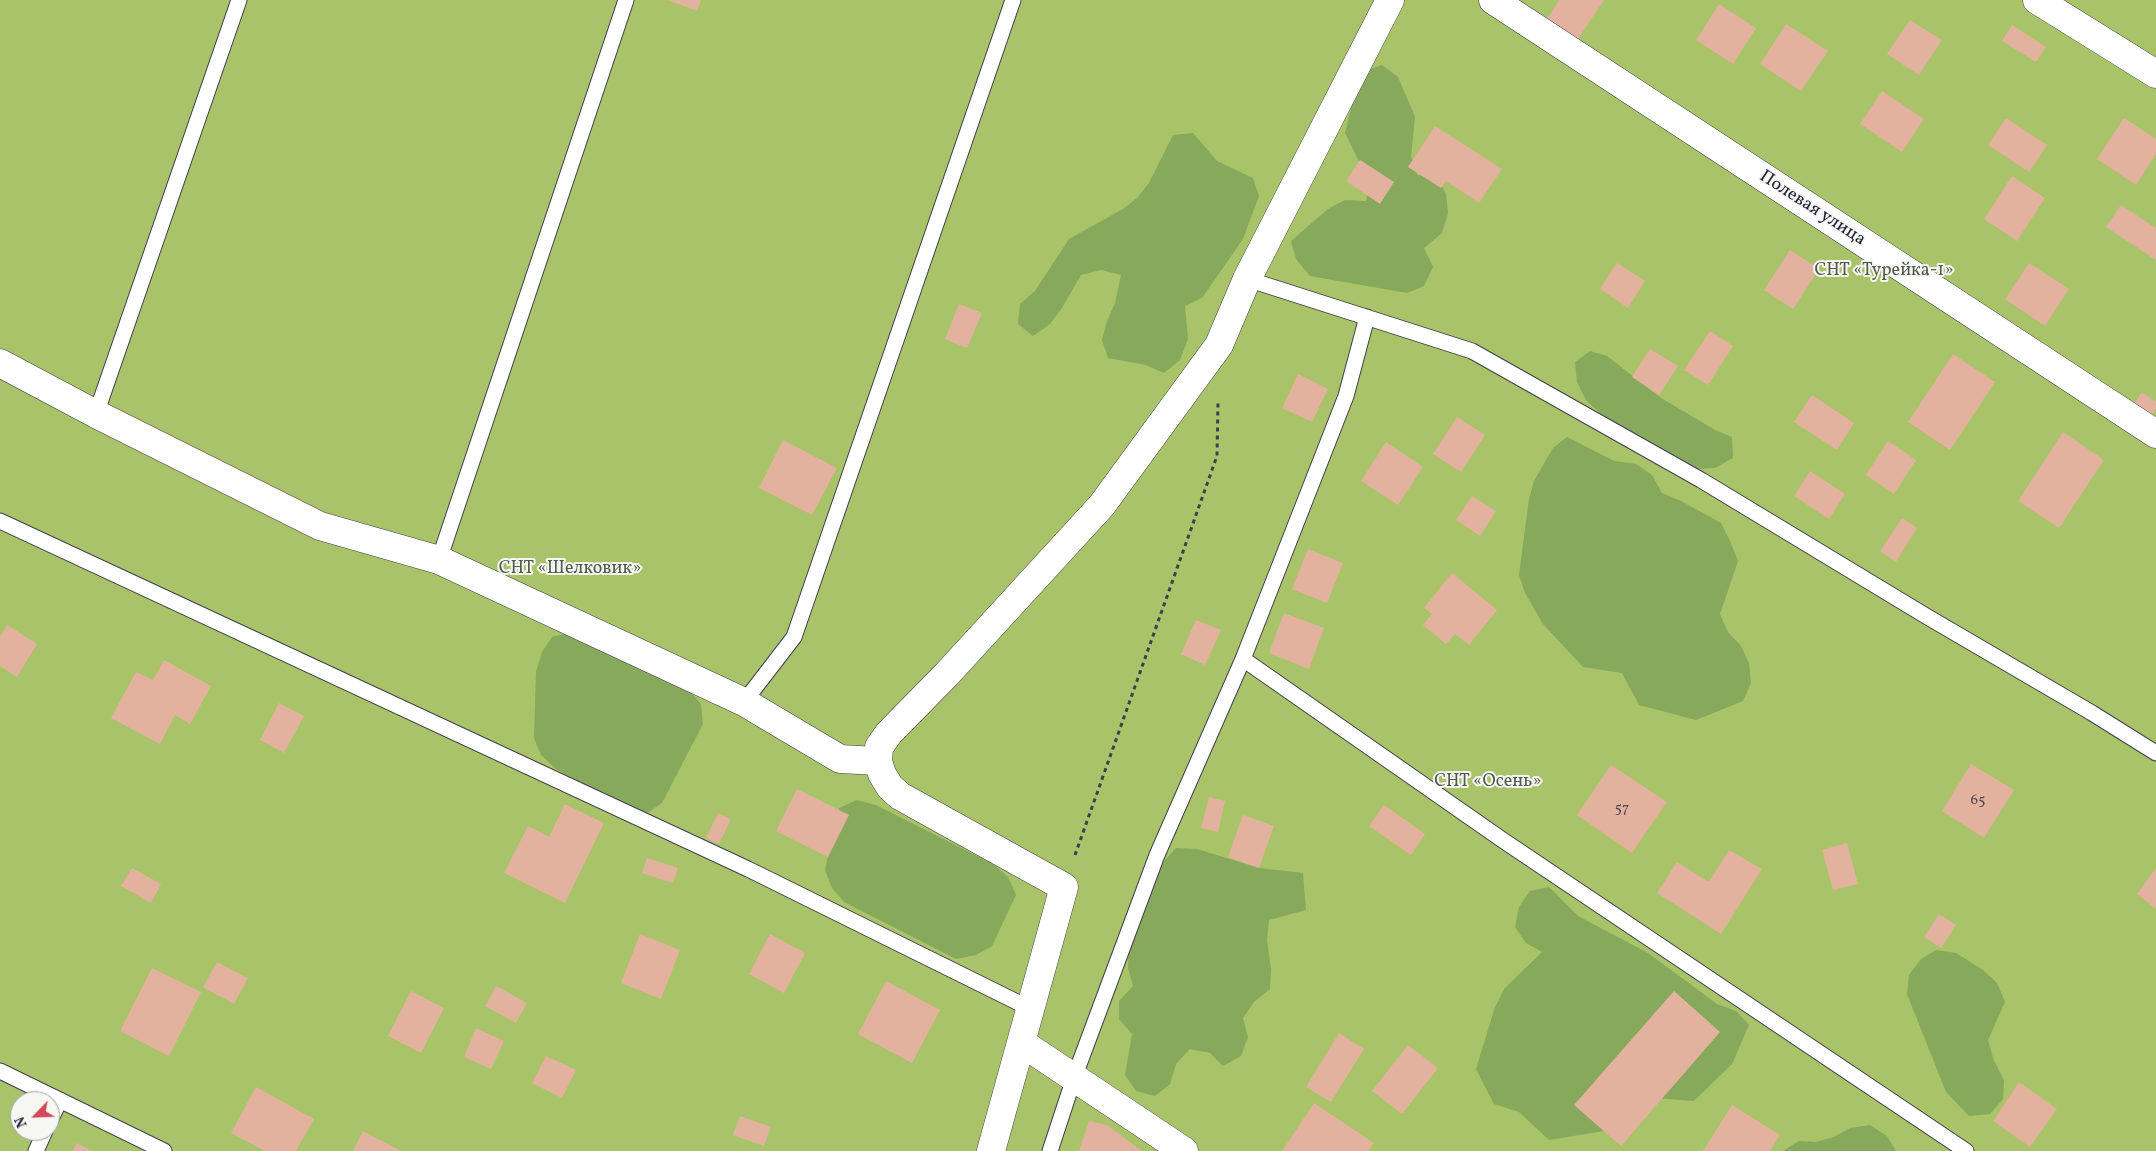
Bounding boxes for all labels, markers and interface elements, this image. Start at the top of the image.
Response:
street label: Полевая улица [1755,167,1869,251]
park label: СНТ «Турейка-1» [1814,261,1954,283]
park label: СНТ «Шелковик» [499,559,641,581]
park label: СНТ «Осень» [1434,772,1542,794]
house number: 65 [1971,792,1985,810]
house number: 57 [1615,800,1629,818]
north arrow [10,1091,60,1141]
text: N [11,1113,33,1130]

